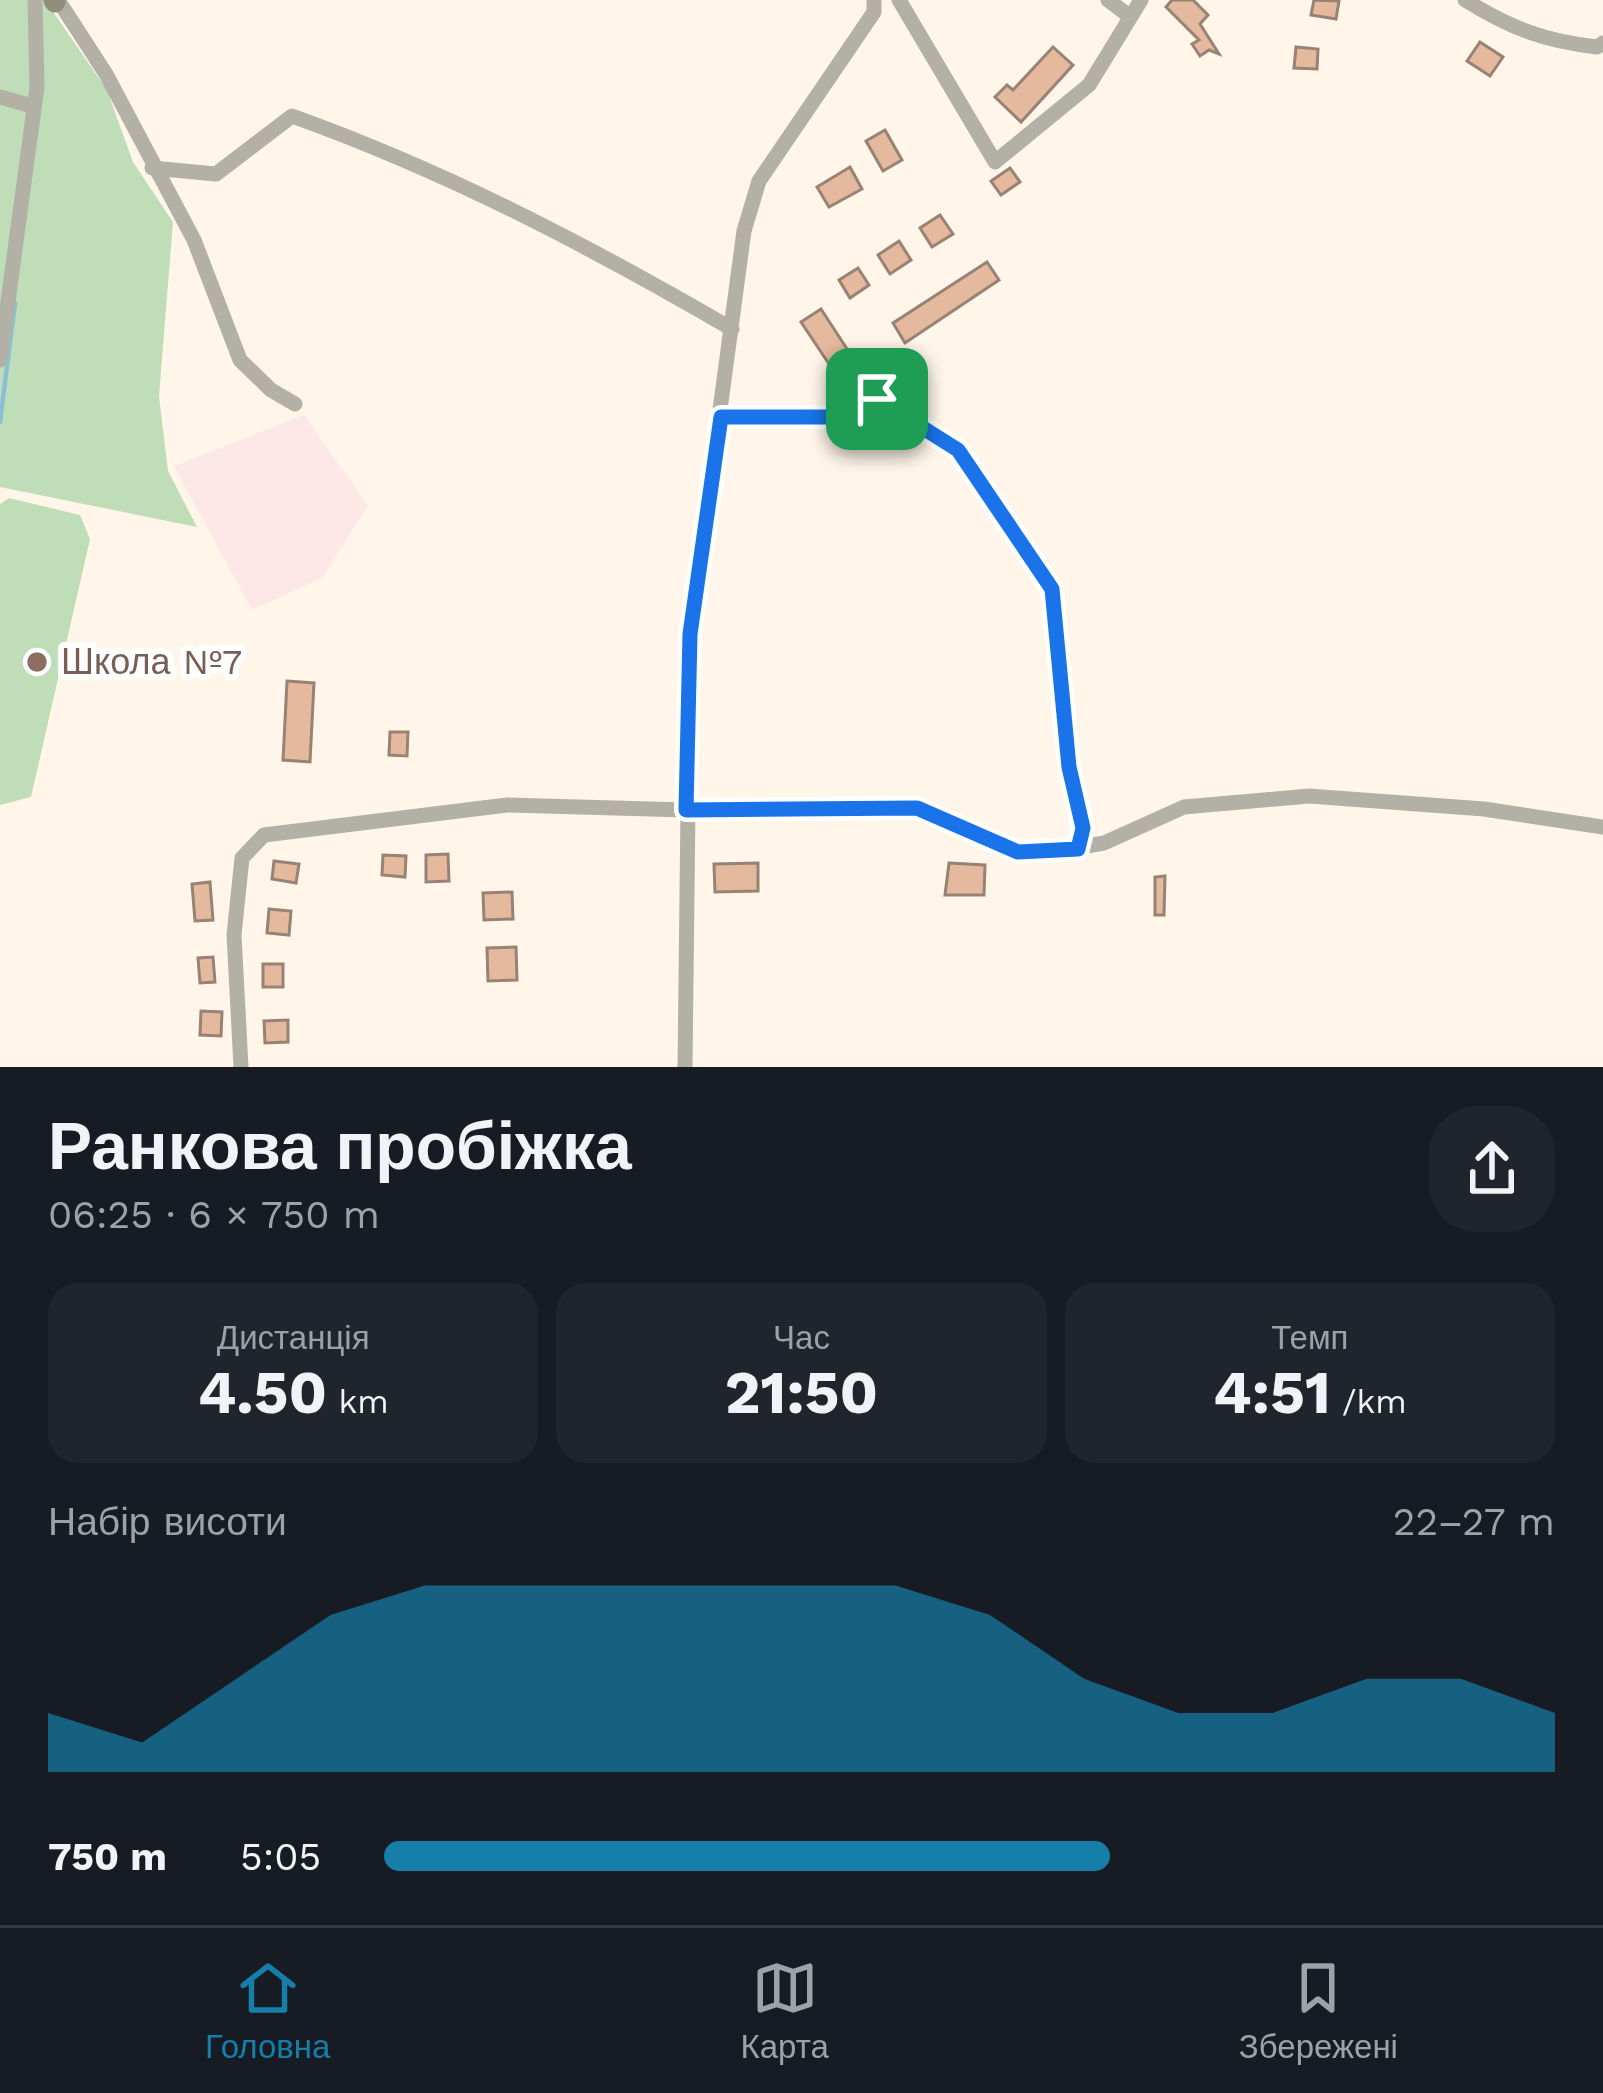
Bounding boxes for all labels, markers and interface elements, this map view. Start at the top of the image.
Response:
pin [826,348,928,450]
icon: arrive [844,366,910,432]
place label: Школа №7 [61,641,242,683]
marker: Школа №7 [24,649,50,675]
button: share [1429,1106,1555,1232]
text: Ранкова пробіжка [48,1108,632,1185]
text: 06:25 · 6 × 750 m [48,1192,380,1237]
text: Дистанція [217,1318,370,1357]
text: Час [773,1318,830,1357]
text: Темп [1271,1318,1348,1357]
text: 4.50 [198,1357,327,1428]
text: 21:50 [725,1357,878,1428]
text: 4:51 [1213,1357,1331,1428]
text: km [327,1382,389,1421]
text: /km [1331,1382,1407,1421]
text: Набір висоти [48,1499,287,1544]
text: 22–27 m [1393,1499,1555,1544]
text: 750 m [48,1834,167,1879]
text: 5:05 [240,1834,321,1879]
tab: Головна [205,1955,330,2066]
tab: Карта [740,1955,829,2066]
tab: Збережені [1239,1955,1398,2066]

